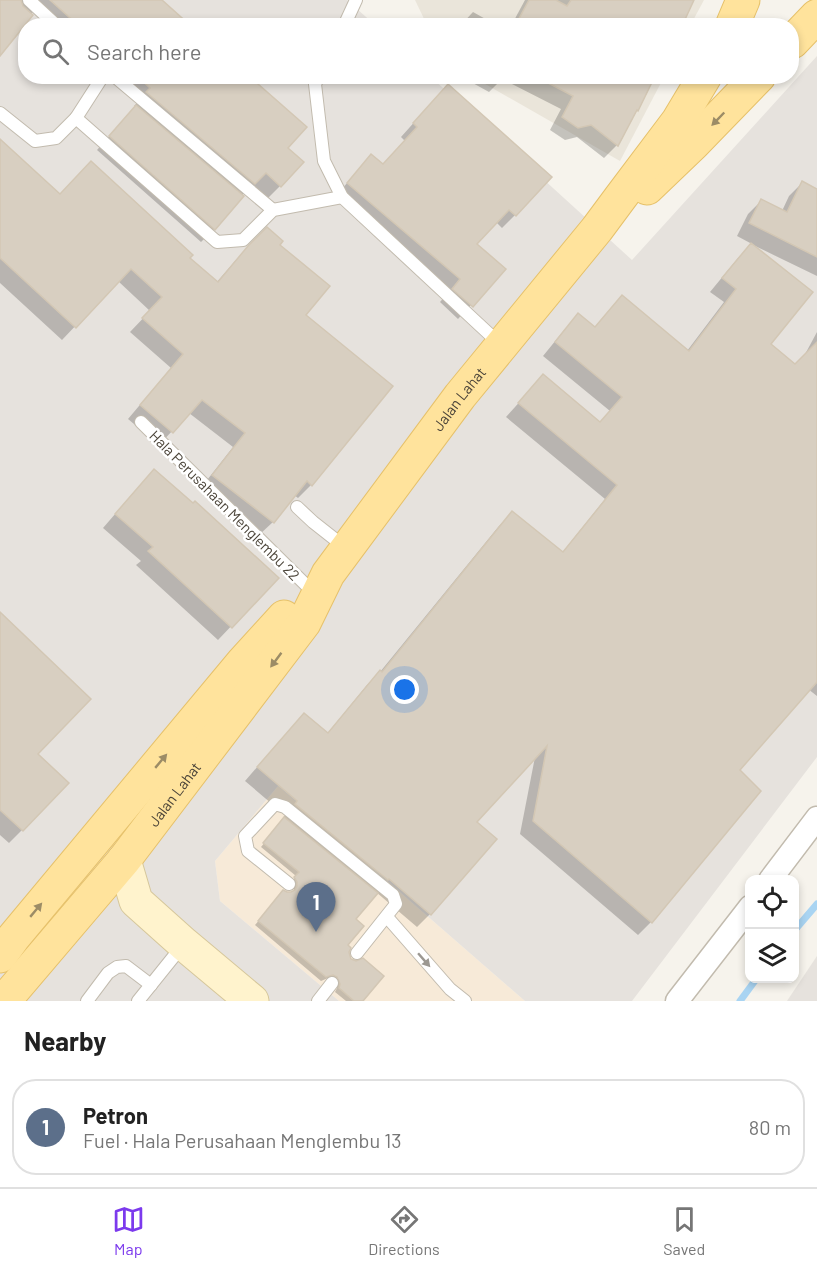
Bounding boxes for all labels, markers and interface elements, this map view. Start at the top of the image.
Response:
search box [18,18,799,84]
icon: search [39,35,72,68]
text: Search here [87,38,201,64]
one-way arrow [711,111,725,126]
street label: Jalan Lahat [428,363,489,434]
street label: Hala Perusahaan Menglembu 22 [146,426,304,584]
one-way arrow [271,652,283,667]
your location [390,675,419,704]
one-way arrow [154,753,167,768]
street label: Jalan Lahat [144,758,204,830]
map controls [745,875,799,983]
button: locate [745,875,799,929]
pin: 1 [296,882,336,932]
one-way arrow [30,903,42,918]
button: layers [745,929,799,983]
one-way arrow [418,953,431,968]
text: Nearby [24,1025,106,1056]
text: Petron [83,1102,148,1128]
text: 1 [42,1115,49,1139]
text: 80 m [749,1115,791,1139]
text: Fuel · Hala Perusahaan Menglembu 13 [83,1128,402,1152]
tab: Map [112,1203,145,1258]
tab: Directions [368,1203,440,1258]
tab: Saved [663,1203,705,1258]

